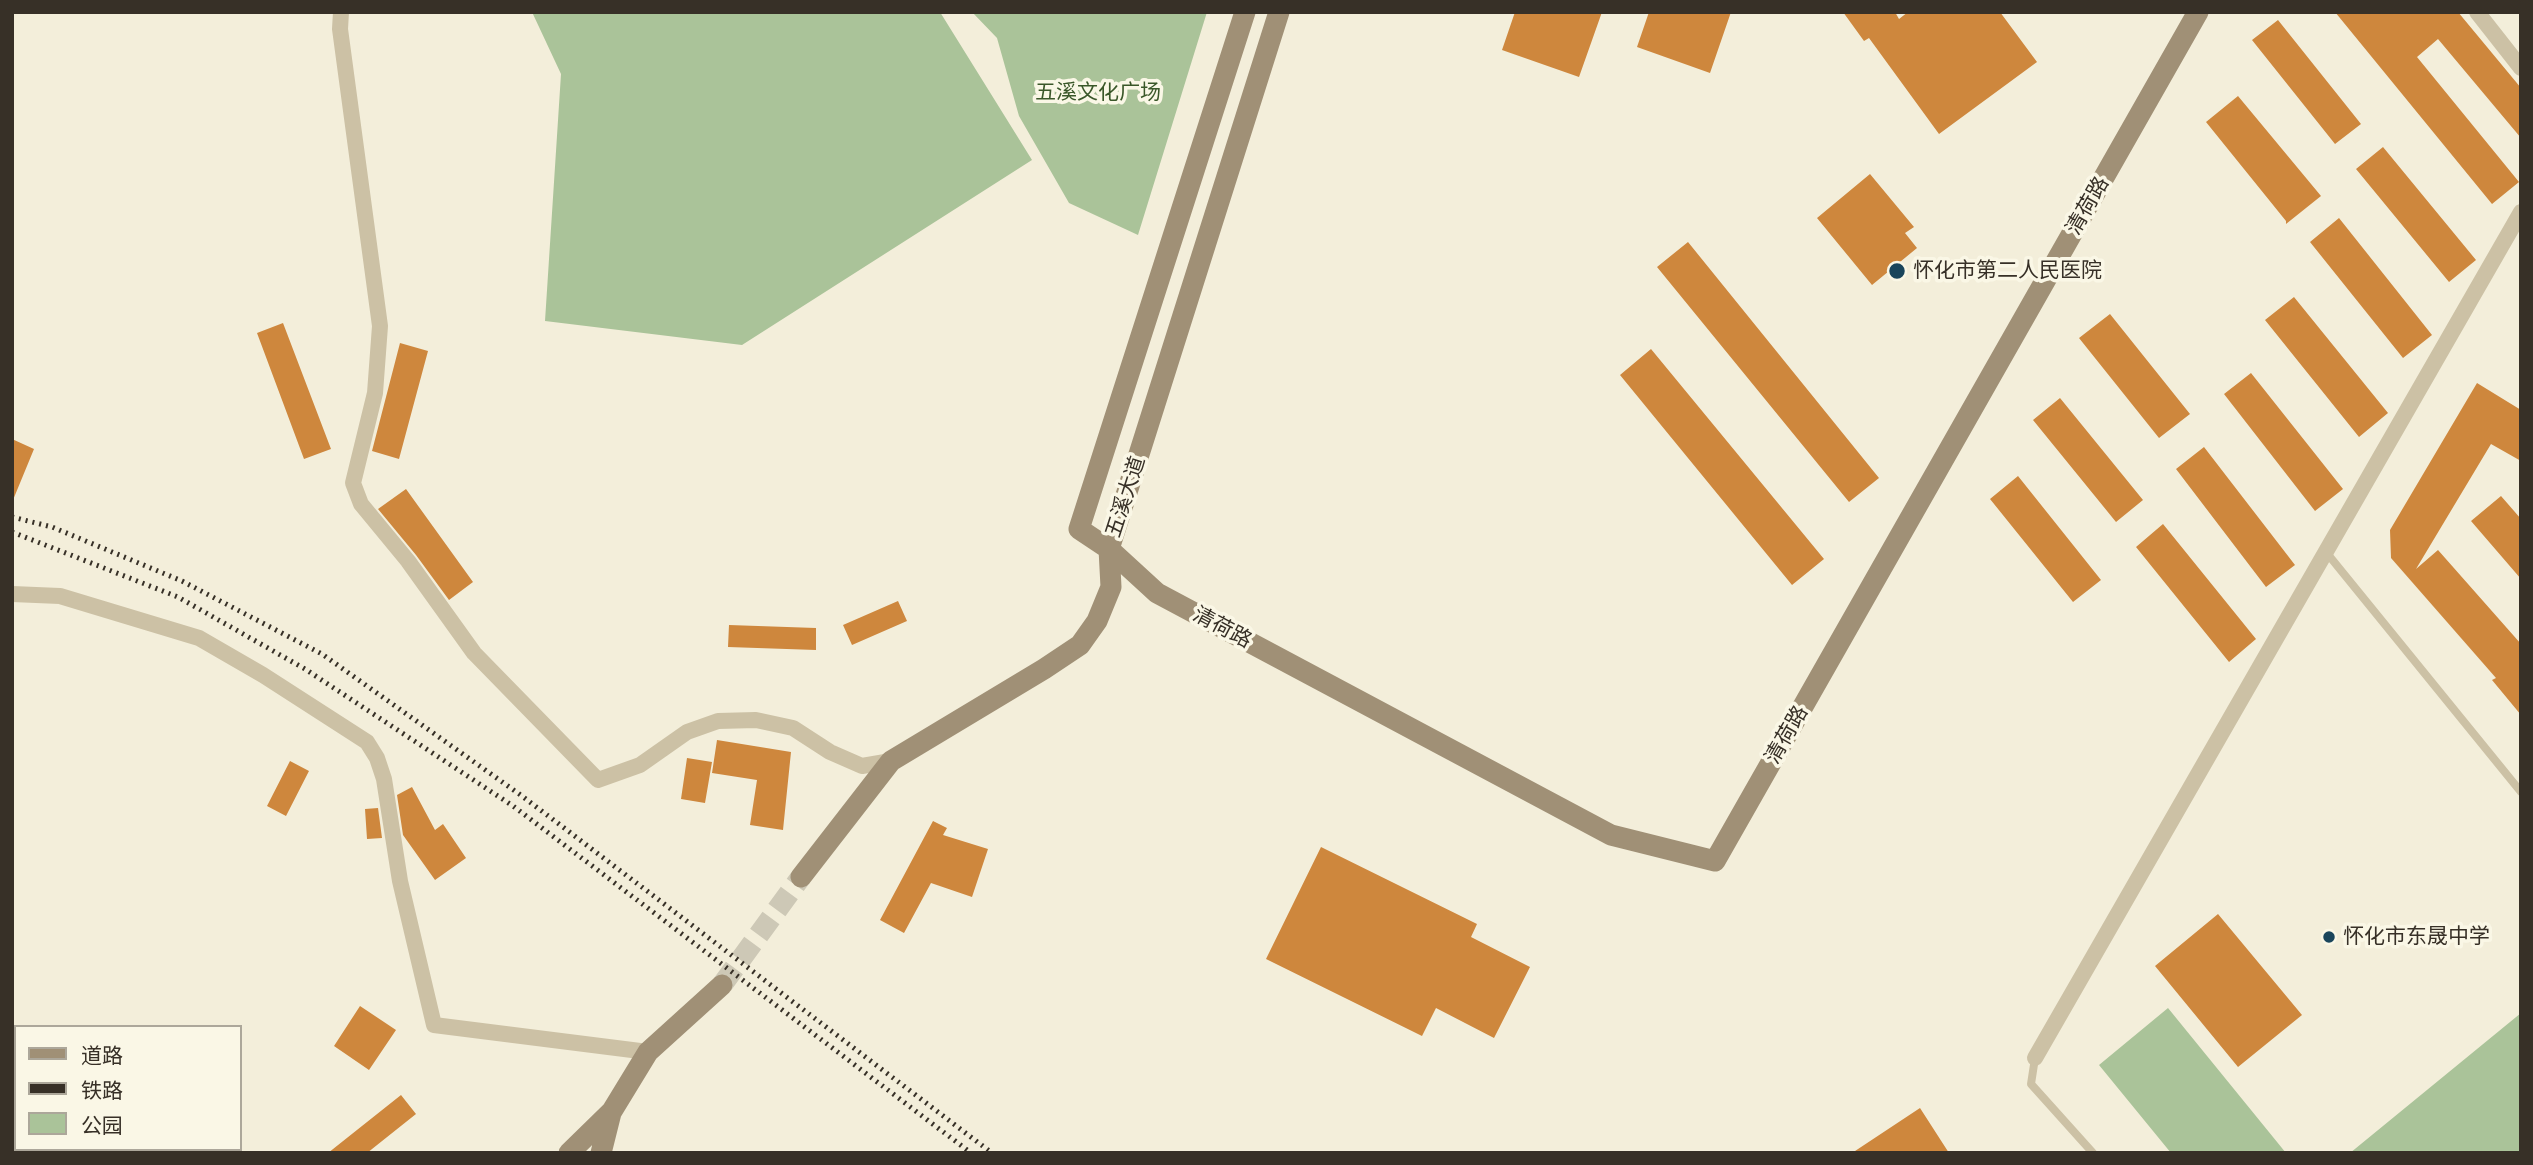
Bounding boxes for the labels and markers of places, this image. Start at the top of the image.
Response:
place label: 怀化市第二人民医院 [1913,258,2102,284]
marker: 怀化市第二人民医院 [1887,261,1907,281]
place label: 怀化市东晟中学 [2343,924,2490,950]
marker: 怀化市东晟中学 [2321,929,2337,945]

